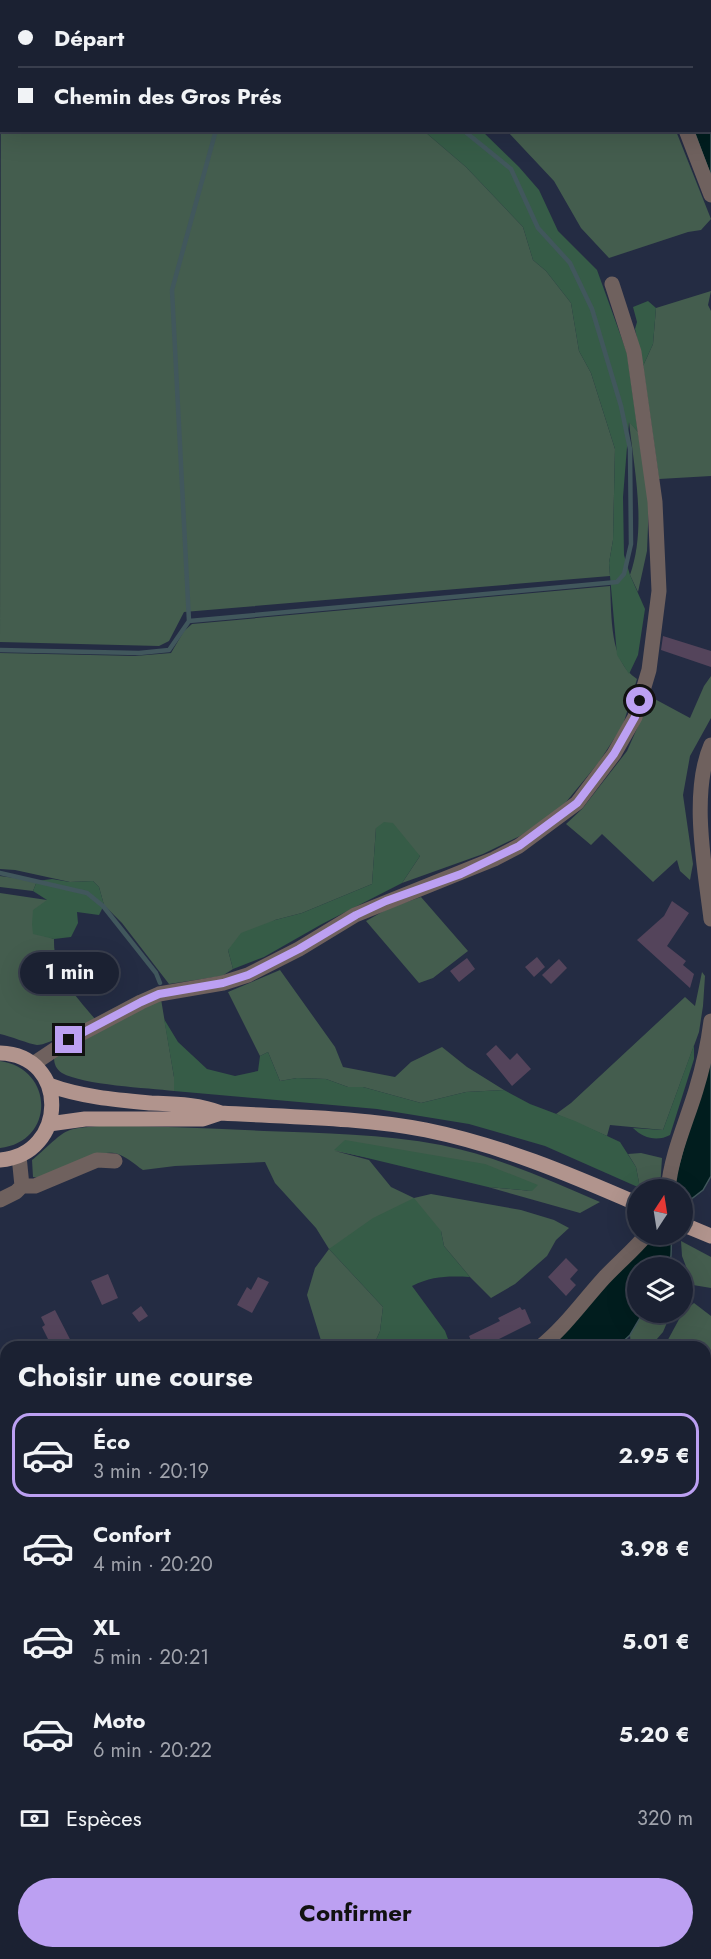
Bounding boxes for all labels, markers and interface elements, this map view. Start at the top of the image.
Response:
text: Départ [54,22,124,54]
text: Chemin des Gros Prés [54,80,282,112]
route start [626,687,653,714]
callout: 1 min [20,953,118,995]
text: 1 min [45,958,94,987]
route end [55,1026,82,1053]
north arrow [627,1179,693,1245]
map controls [627,1179,693,1323]
button: layers [627,1257,693,1323]
text: Choisir une course [18,1357,253,1396]
text: Éco [93,1425,130,1457]
icon: car [21,1428,75,1482]
text: 2.95 € [619,1439,690,1471]
text: 3 min · 20:19 [93,1457,209,1486]
text: Confort [93,1518,171,1550]
icon: car [21,1521,75,1575]
text: 3.98 € [620,1532,690,1564]
text: 4 min · 20:20 [93,1550,213,1579]
text: XL [93,1611,120,1643]
icon: car [21,1614,75,1668]
text: 5.01 € [622,1625,690,1657]
text: 5 min · 20:21 [93,1643,209,1672]
text: Moto [93,1704,146,1736]
icon: car [21,1707,75,1761]
text: 5.20 € [619,1718,690,1750]
text: 6 min · 20:22 [93,1736,212,1765]
icon: cash [18,1802,51,1835]
text: Espèces [66,1802,142,1834]
text: 320 m [637,1804,693,1833]
button: Confirmer [18,1878,693,1947]

